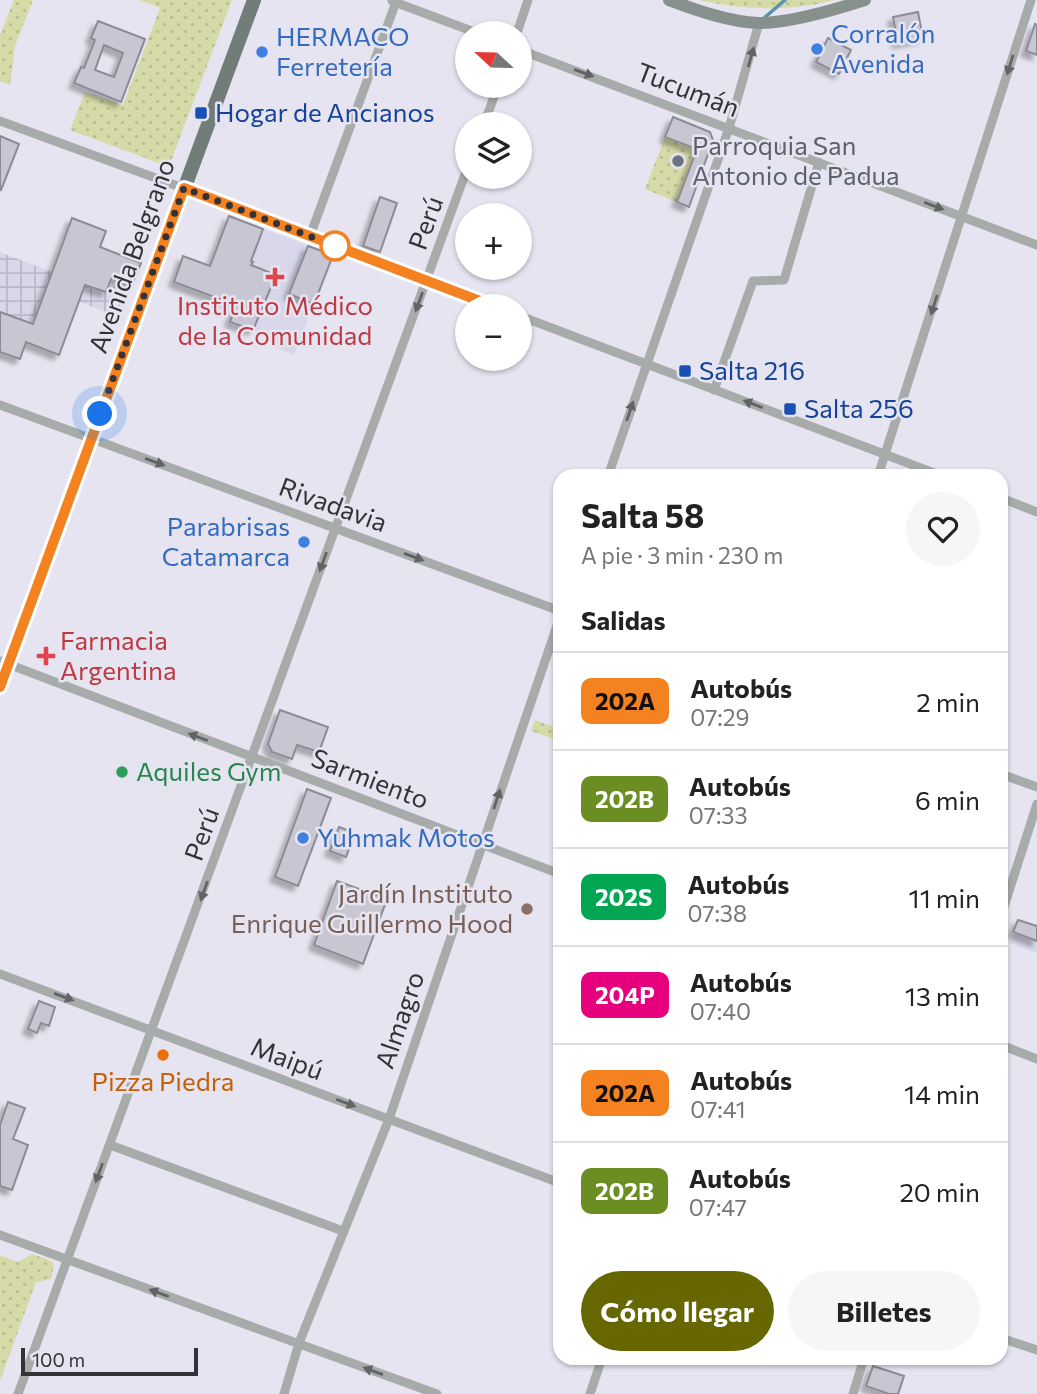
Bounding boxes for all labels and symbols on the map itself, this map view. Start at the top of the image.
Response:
place label: Corralón Avenida [831,17,936,78]
place label: HERMACO Ferretería [276,20,409,81]
north arrow [455,21,532,98]
marker: Corralón Avenida [809,41,825,57]
marker: HERMACO Ferretería [254,44,270,60]
one-way arrow [746,46,756,67]
street label: Tucumán [633,55,744,122]
one-way arrow [1005,55,1015,76]
one-way arrow [573,68,594,79]
place label: Hogar de Ancianos [215,96,435,127]
marker: Hogar de Ancianos [193,105,209,121]
place label: Parroquia San Antonio de Padua [692,129,900,190]
marker: Parroquia San Antonio de Padua [670,153,686,169]
street label: Avenida Belgrano [81,154,180,357]
street label: Perú [401,192,448,253]
one-way arrow [923,201,944,212]
unlabelled marker [320,231,350,261]
marker: Instituto Médico de la Comunidad [265,267,285,287]
place label: Instituto Médico de la Comunidad [177,289,373,350]
one-way arrow [413,292,424,313]
one-way arrow [928,295,939,316]
place label: Salta 216 [699,354,805,385]
marker: Salta 216 [677,363,693,379]
place label: Salta 256 [804,392,914,423]
your location [82,396,117,431]
one-way arrow [742,399,763,410]
one-way arrow [625,401,636,422]
marker: Salta 256 [782,401,798,417]
one-way arrow [144,457,165,468]
street label: Rivadavia [275,470,392,537]
place label: Parabrisas Catamarca [162,510,290,571]
marker: Parabrisas Catamarca [296,534,312,550]
one-way arrow [318,552,329,573]
one-way arrow [404,552,425,563]
place label: Farmacia Argentina [60,624,177,685]
marker: Farmacia Argentina [38,648,54,664]
one-way arrow [188,731,209,742]
street label: Sarmiento [307,741,434,814]
place label: Aquiles Gym [136,755,281,786]
marker: Aquiles Gym [114,764,130,780]
one-way arrow [492,788,502,809]
street label: Perú [177,803,224,864]
place label: Yuhmak Motos [317,821,495,852]
marker: Yuhmak Motos [295,830,311,846]
place label: Jardín Instituto Enrique Guillermo Hood [231,877,513,938]
one-way arrow [198,880,209,901]
marker: Jardín Instituto Enrique Guillermo Hood [519,901,535,917]
street label: Almagro [368,967,430,1072]
one-way arrow [53,992,74,1003]
street label: Maipú [247,1030,328,1085]
marker: Pizza Piedra [155,1047,171,1063]
place label: Pizza Piedra [92,1065,234,1096]
one-way arrow [335,1098,356,1109]
one-way arrow [94,1163,105,1184]
one-way arrow [149,1287,170,1298]
scale bar [21,1345,198,1377]
one-way arrow [362,1365,383,1376]

